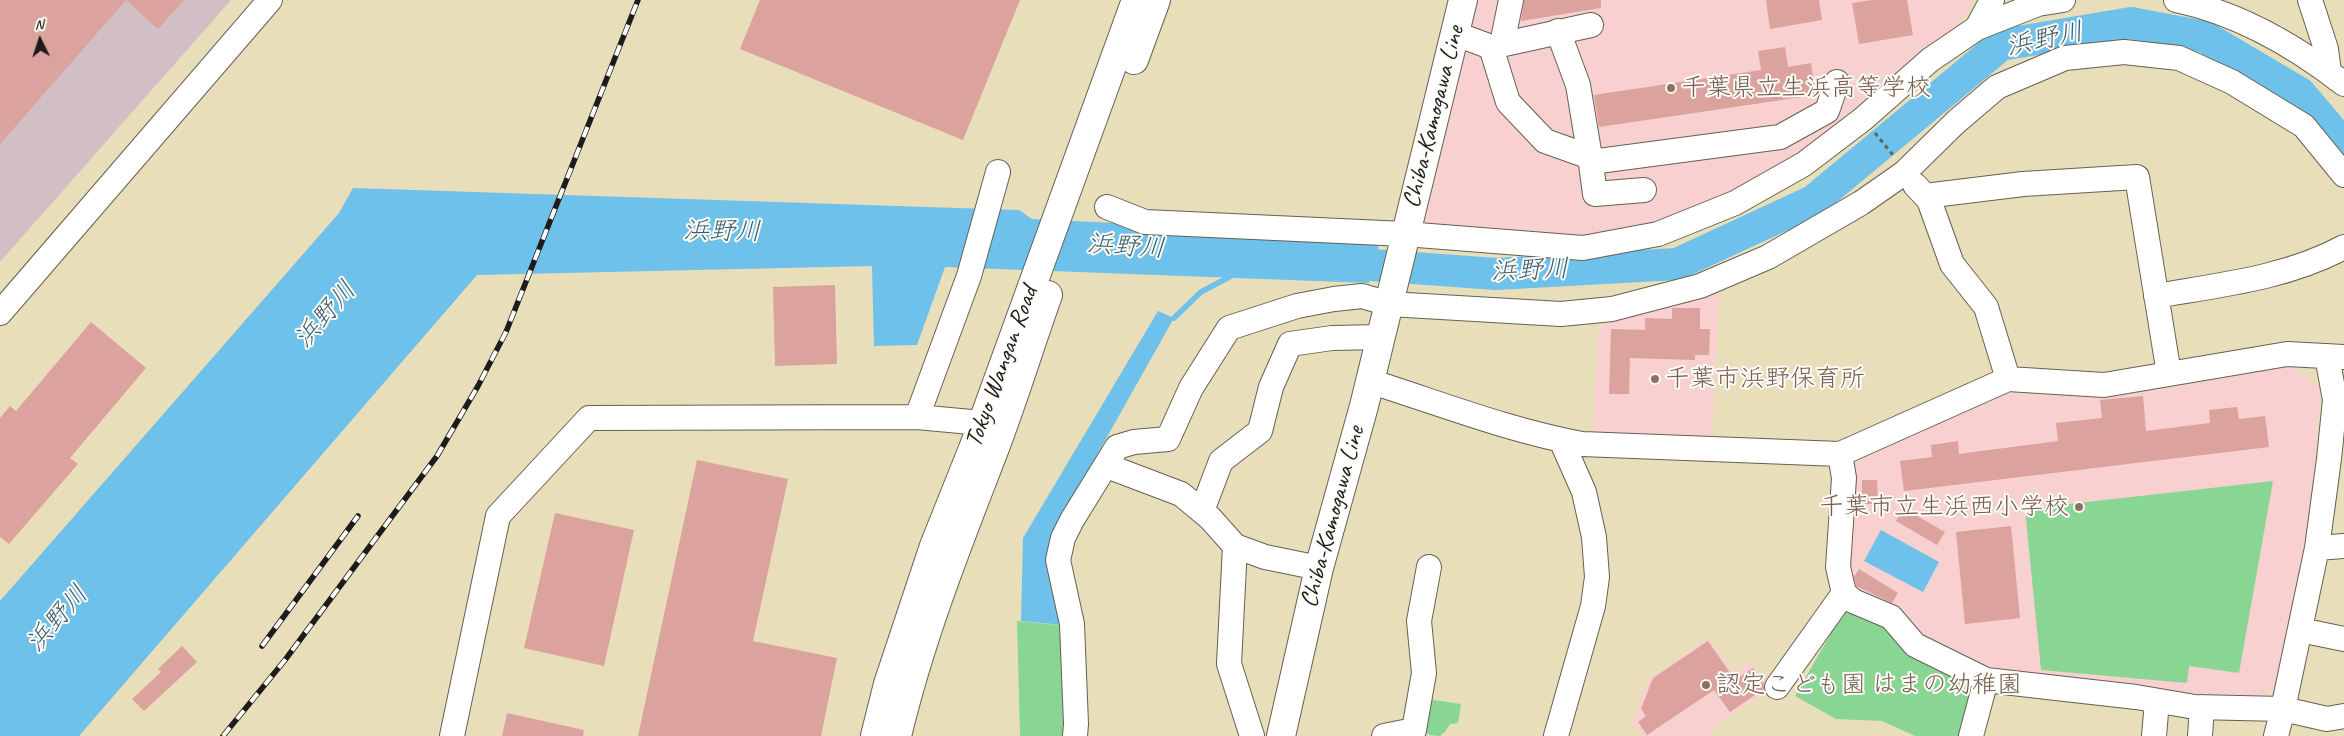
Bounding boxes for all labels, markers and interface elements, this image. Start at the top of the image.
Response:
north arrow [15,15,65,65]
text: N [34,16,44,33]
water label: 浜野川 [2004,17,2086,63]
street label: Chiba-Kamogawa Line [1397,23,1471,211]
place label: 千葉県立生浜高等学校 [1681,73,1931,103]
marker: 千葉県立生浜高等学校 [1665,82,1677,94]
water label: 浜野川 [683,216,761,248]
water label: 浜野川 [1086,229,1166,265]
water label: 浜野川 [1490,254,1570,288]
water label: 浜野川 [289,275,363,355]
street label: Tokyo Wangan Road [959,283,1045,451]
place label: 千葉市浜野保育所 [1665,364,1865,394]
marker: 千葉市浜野保育所 [1649,373,1661,385]
street label: Chiba-Kamogawa Line [1294,423,1372,611]
place label: 千葉市立生浜西小学校 [1819,492,2069,522]
marker: 千葉市立生浜西小学校 [2073,501,2085,513]
water label: 浜野川 [21,579,95,659]
place label: 認定こども園 はまの幼稚園 [1716,670,2022,700]
marker: 認定こども園 はまの幼稚園 [1700,679,1712,691]

